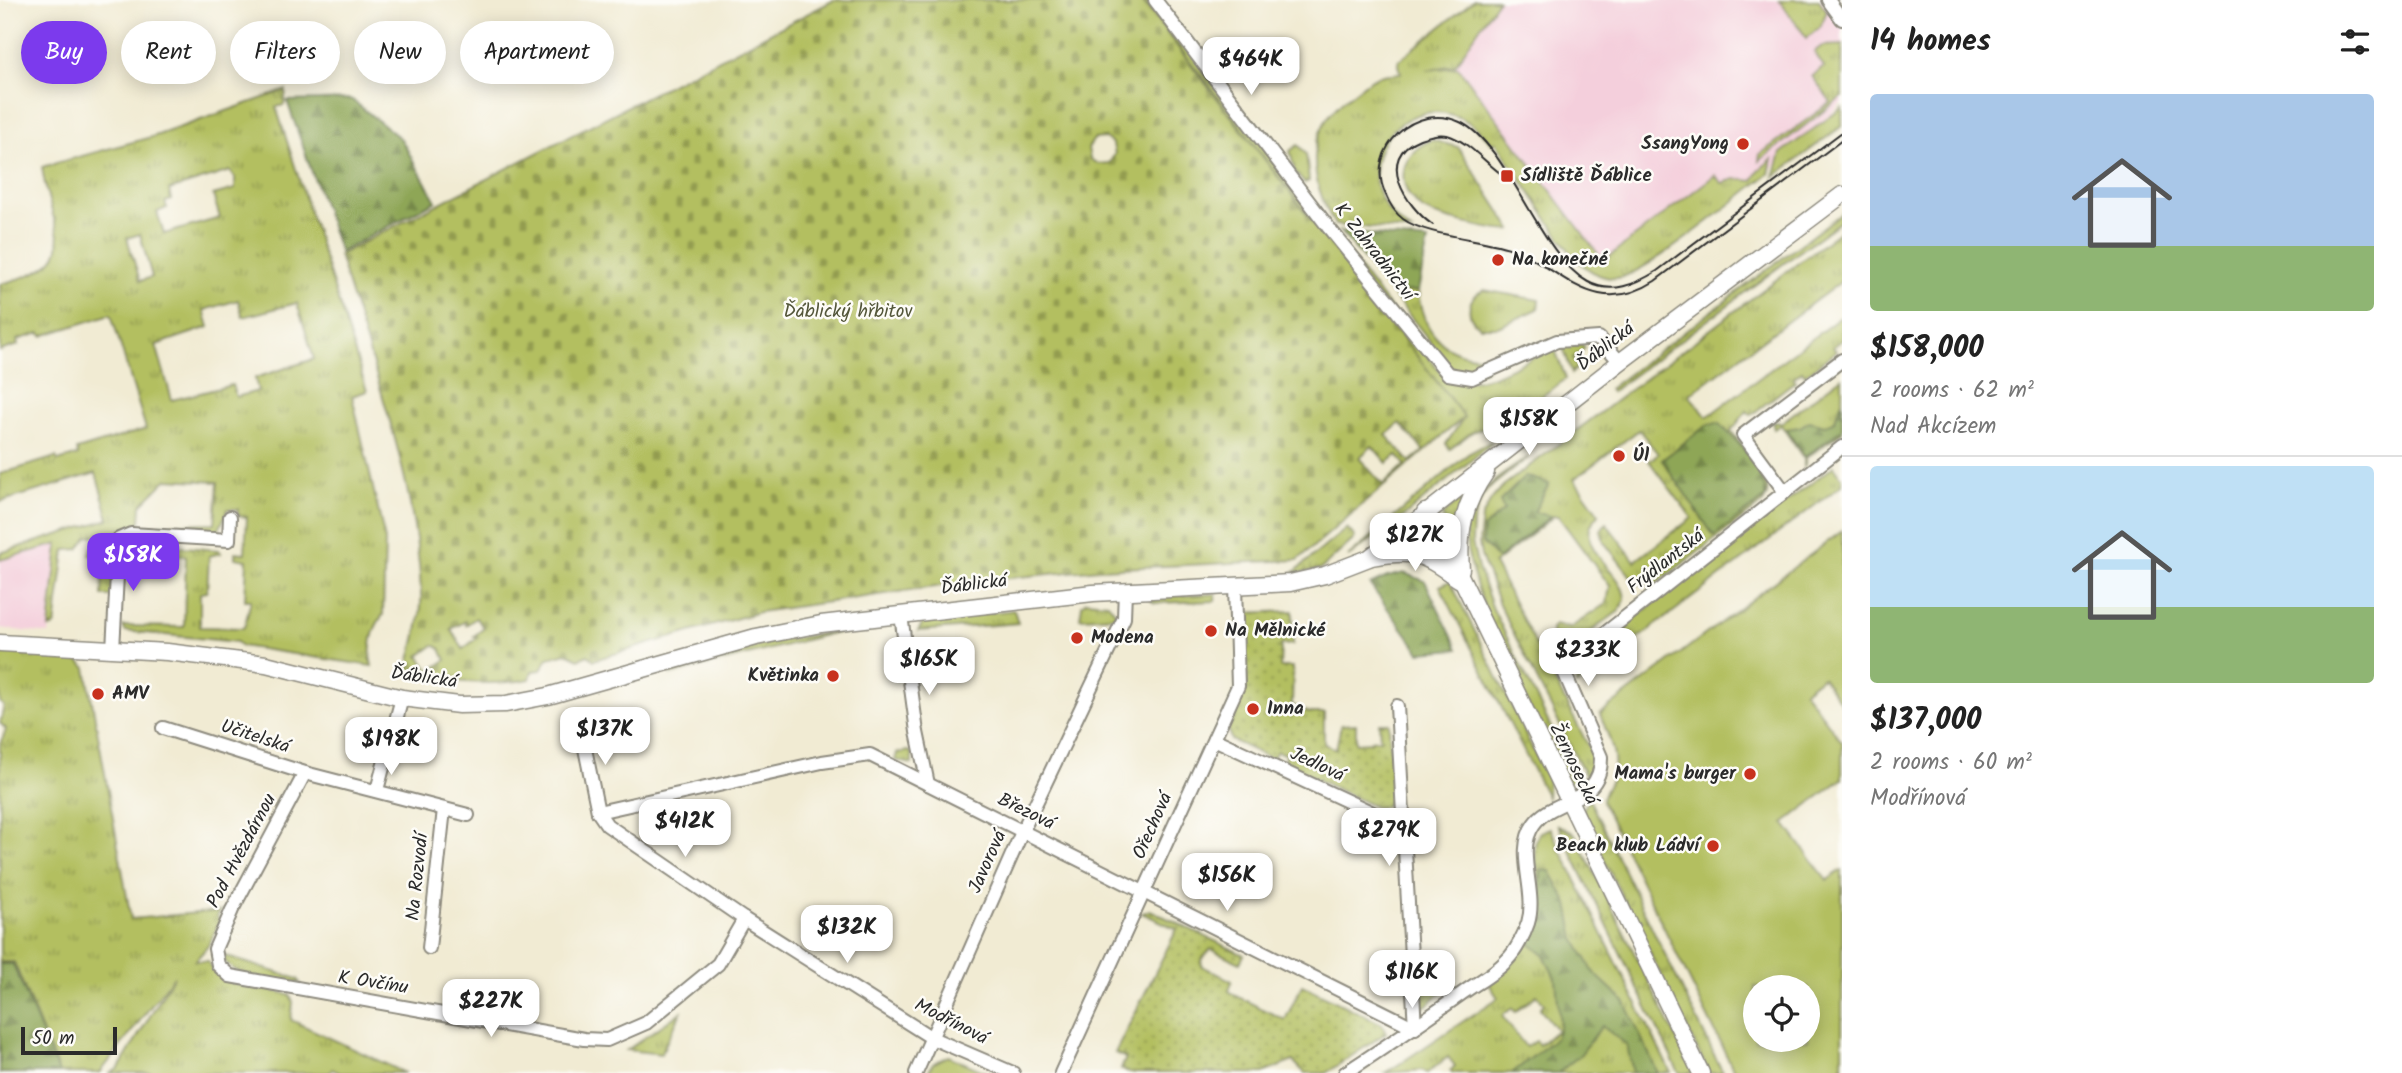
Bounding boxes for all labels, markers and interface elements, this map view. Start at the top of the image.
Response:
text: 14 homes [1870,18,1991,66]
chip: Buy [21,21,107,84]
chip: Rent [121,21,216,84]
chip: Filters [230,21,340,84]
chip: New [354,21,446,84]
chip: Apartment [460,21,614,84]
icon: filters [2336,23,2374,61]
pin: $464K [1202,38,1300,97]
text: $464K [1219,42,1284,78]
place label: SsangYong [1641,129,1729,159]
marker: SsangYong [1735,136,1751,152]
icon: home [2059,140,2185,266]
place label: Sídliště Ďáblice [1521,161,1652,191]
marker: Sídliště Ďáblice [1499,168,1515,184]
street label: K Zahradnictví [1326,197,1424,310]
place label: Na konečné [1512,245,1609,275]
marker: Na konečné [1490,252,1506,268]
park label: Ďáblický hřbitov [784,297,913,327]
street label: Ďáblická [1570,313,1643,379]
text: $158,000 [1870,325,1984,373]
text: 2 rooms · 62 m² [1870,373,2034,409]
pin: $158K [1480,398,1578,457]
text: $158K [1499,402,1559,438]
text: Nad Akcízem [1870,409,1996,445]
place label: Úl [1633,441,1650,471]
marker: Úl [1611,448,1627,464]
icon: home [2059,512,2185,638]
pin: $127K [1366,514,1464,573]
text: $127K [1386,518,1444,554]
street label: Frýdlantská [1621,521,1713,602]
pin: $158K [84,534,182,593]
text: $158K [103,538,163,574]
street label: Ďáblická [939,566,1011,604]
place label: Na Mělnické [1225,616,1326,646]
place label: Modena [1091,623,1154,653]
marker: Na Mělnické [1203,623,1219,639]
pin: $233K [1539,628,1637,688]
marker: Modena [1069,630,1085,646]
text: $233K [1555,633,1621,669]
pin: $165K [880,638,978,697]
text: $165K [900,642,958,678]
street label: Ďáblická [389,659,461,698]
place label: Květinka [748,661,819,691]
marker: Květinka [825,668,841,684]
place label: AMV [112,679,150,709]
marker: AMV [90,686,106,702]
place label: Inna [1267,694,1304,724]
text: $137,000 [1870,697,1981,745]
marker: Inna [1245,701,1261,717]
pin: $137K [556,708,654,767]
street label: Učitelská [217,712,295,763]
text: $137K [576,712,634,748]
pin: $198K [342,718,440,777]
street label: Žernosecká [1540,718,1607,812]
text: $198K [361,722,421,758]
street label: Jedlová [1285,739,1351,792]
text: 2 rooms · 60 m² [1870,745,2032,781]
place label: Mama's burger [1614,759,1737,789]
marker: Mama's burger [1742,766,1758,782]
text: Modřínová [1870,781,1966,817]
street label: Březová [992,785,1062,840]
street label: Ořechová [1125,786,1182,864]
street label: Pod Hvězdárnou [199,788,285,914]
pin: $412K [636,800,734,859]
text: $412K [655,804,715,840]
pin: $279K [1340,808,1438,868]
text: $279K [1357,813,1421,849]
street label: Javorová [961,824,1016,898]
street label: Na Rozvodí [398,828,438,922]
place label: Beach klub Ládví [1556,831,1702,861]
marker: Beach klub Ládví [1705,838,1721,854]
pin: $156K [1178,853,1276,913]
text: $156K [1198,858,1256,894]
pin: $132K [798,906,896,965]
text: $132K [817,910,877,946]
pin: $116K [1363,950,1461,1010]
text: $116K [1385,955,1439,991]
street label: K Ovčínu [336,963,410,1003]
map controls [1743,975,1820,1052]
button: locate [1743,975,1820,1052]
pin: $227K [442,979,540,1039]
text: $227K [458,984,524,1020]
street label: Modřínová [909,991,995,1054]
scale bar [21,1024,117,1056]
text: 50 m [32,1024,74,1054]

